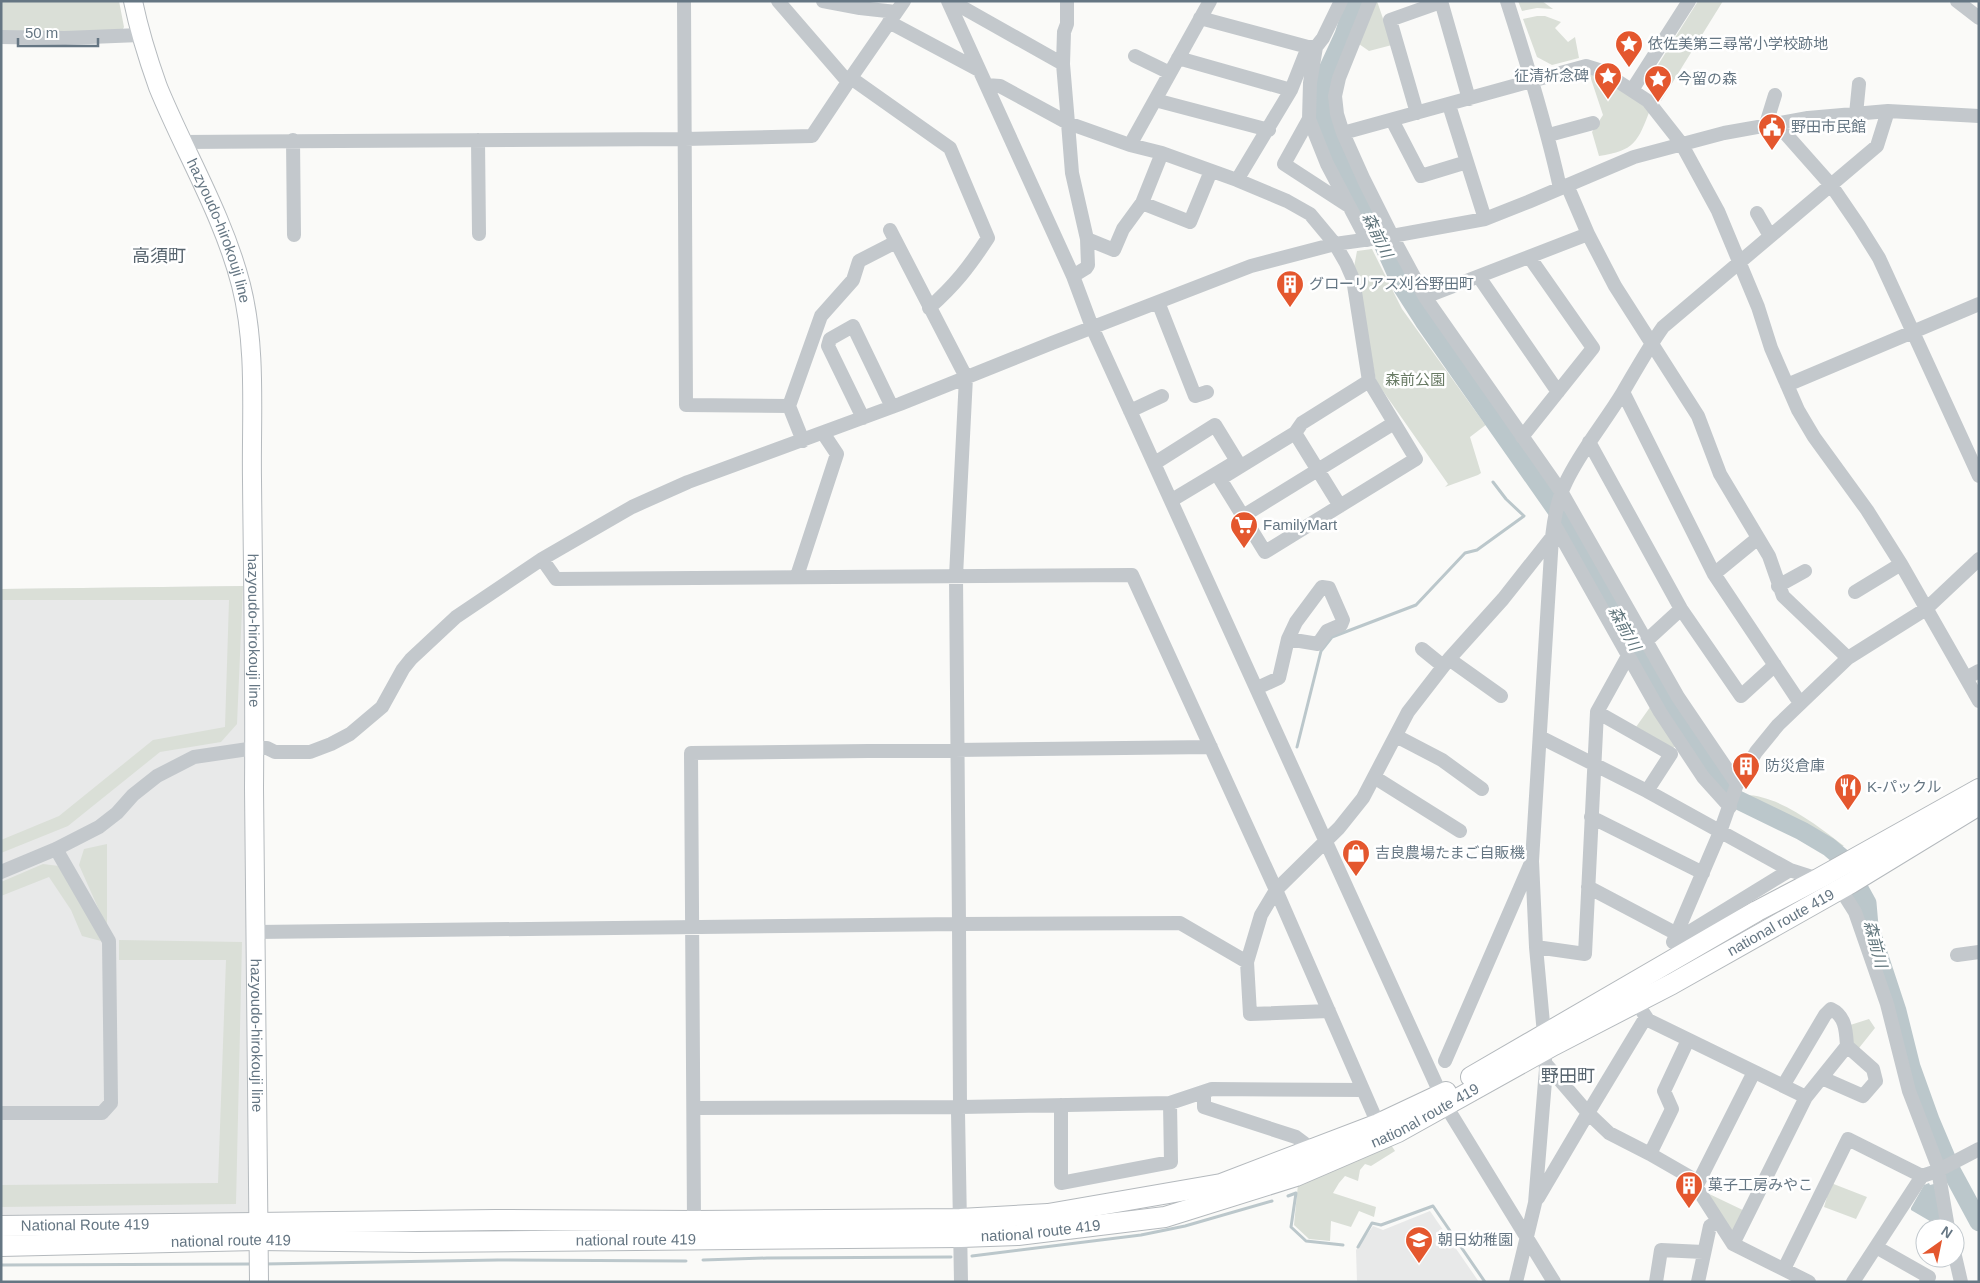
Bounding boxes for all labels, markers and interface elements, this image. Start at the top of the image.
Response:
scale bar [18,15,98,47]
text: 50 m [25,24,58,41]
place icon: 依佐美第三尋常小学校跡地 [1614,29,1644,68]
place label: 依佐美第三尋常小学校跡地 [1648,35,1828,52]
place icon: 征清祈念碑 [1593,61,1623,100]
place icon: 今留の森 [1643,64,1673,103]
place label: 征清祈念碑 [1514,67,1589,84]
place label: 今留の森 [1677,70,1737,87]
public building icon: 野田市民館 [1757,112,1787,151]
place label: 野田市民館 [1791,118,1866,135]
street label: hazyoudo-hirokouji line [184,156,254,304]
water label: 森前川 [1359,210,1397,262]
district label: 高須町 [132,246,186,266]
building icon: グローリアス刈谷野田町 [1275,269,1305,308]
place label: グローリアス刈谷野田町 [1309,275,1474,292]
park label: 森前公園 [1385,371,1445,388]
supermarket icon: FamilyMart [1229,510,1259,549]
place label: FamilyMart [1263,516,1338,533]
street label: hazyoudo-hirokouji line [245,554,263,707]
water label: 森前川 [1605,603,1645,655]
building icon: 防災倉庫 [1731,751,1761,790]
place label: 防災倉庫 [1765,757,1825,774]
restaurant icon: K-パックル [1833,772,1863,811]
place label: K-パックル [1867,778,1942,795]
shop icon: 吉良農場たまご自販機 [1341,838,1371,877]
place label: 吉良農場たまご自販機 [1375,844,1525,861]
street label: national route 419 [1724,885,1837,959]
water label: 森前川 [1861,919,1890,971]
street label: hazyoudo-hirokouji line [248,959,266,1112]
district label: 野田町 [1541,1066,1595,1086]
street label: national route 419 [1368,1080,1482,1151]
building icon: 菓子工房みやこ [1674,1170,1704,1209]
place label: 菓子工房みやこ [1708,1176,1813,1193]
street label: National Route 419 [21,1215,149,1234]
street label: national route 419 [980,1216,1101,1244]
north arrow [1915,1218,1965,1268]
text: N [1938,1223,1956,1242]
school or university icon: 朝日幼稚園 [1404,1225,1434,1264]
street label: national route 419 [576,1230,696,1249]
street label: national route 419 [171,1231,291,1250]
place label: 朝日幼稚園 [1438,1231,1513,1248]

